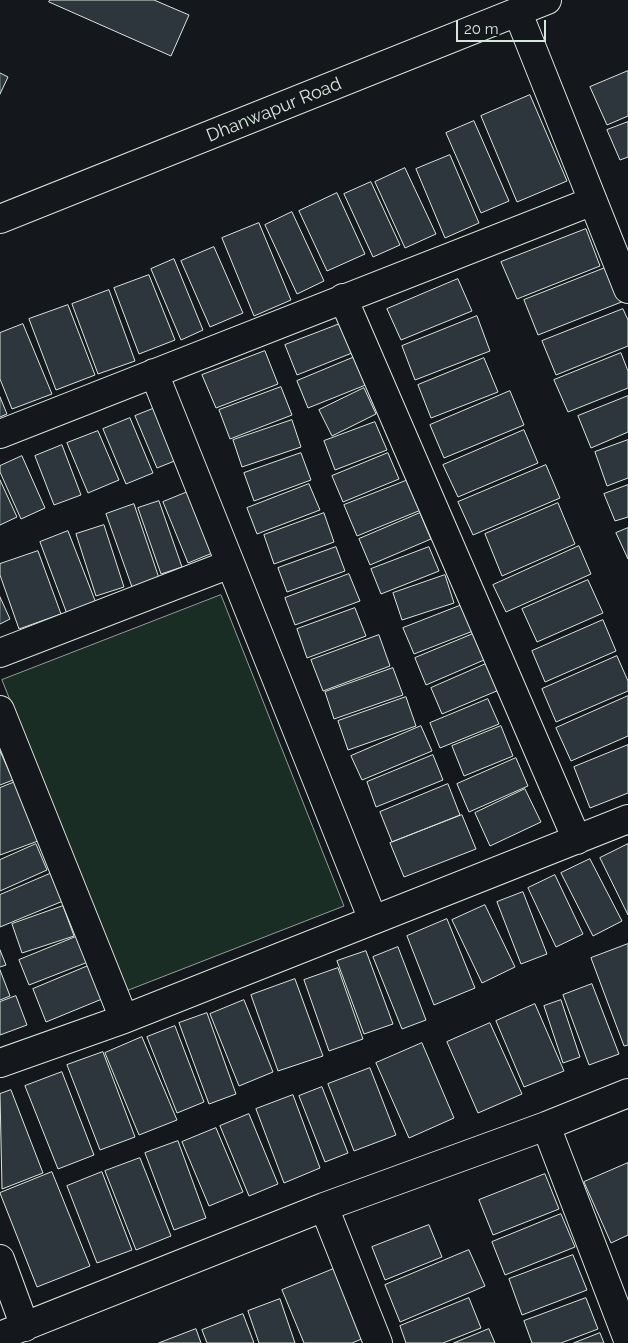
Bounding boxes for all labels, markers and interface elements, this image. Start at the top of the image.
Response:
scale bar [458,10,548,42]
text: 20 m [464,20,499,38]
street label: Dhanwapur Road [203,73,345,147]

